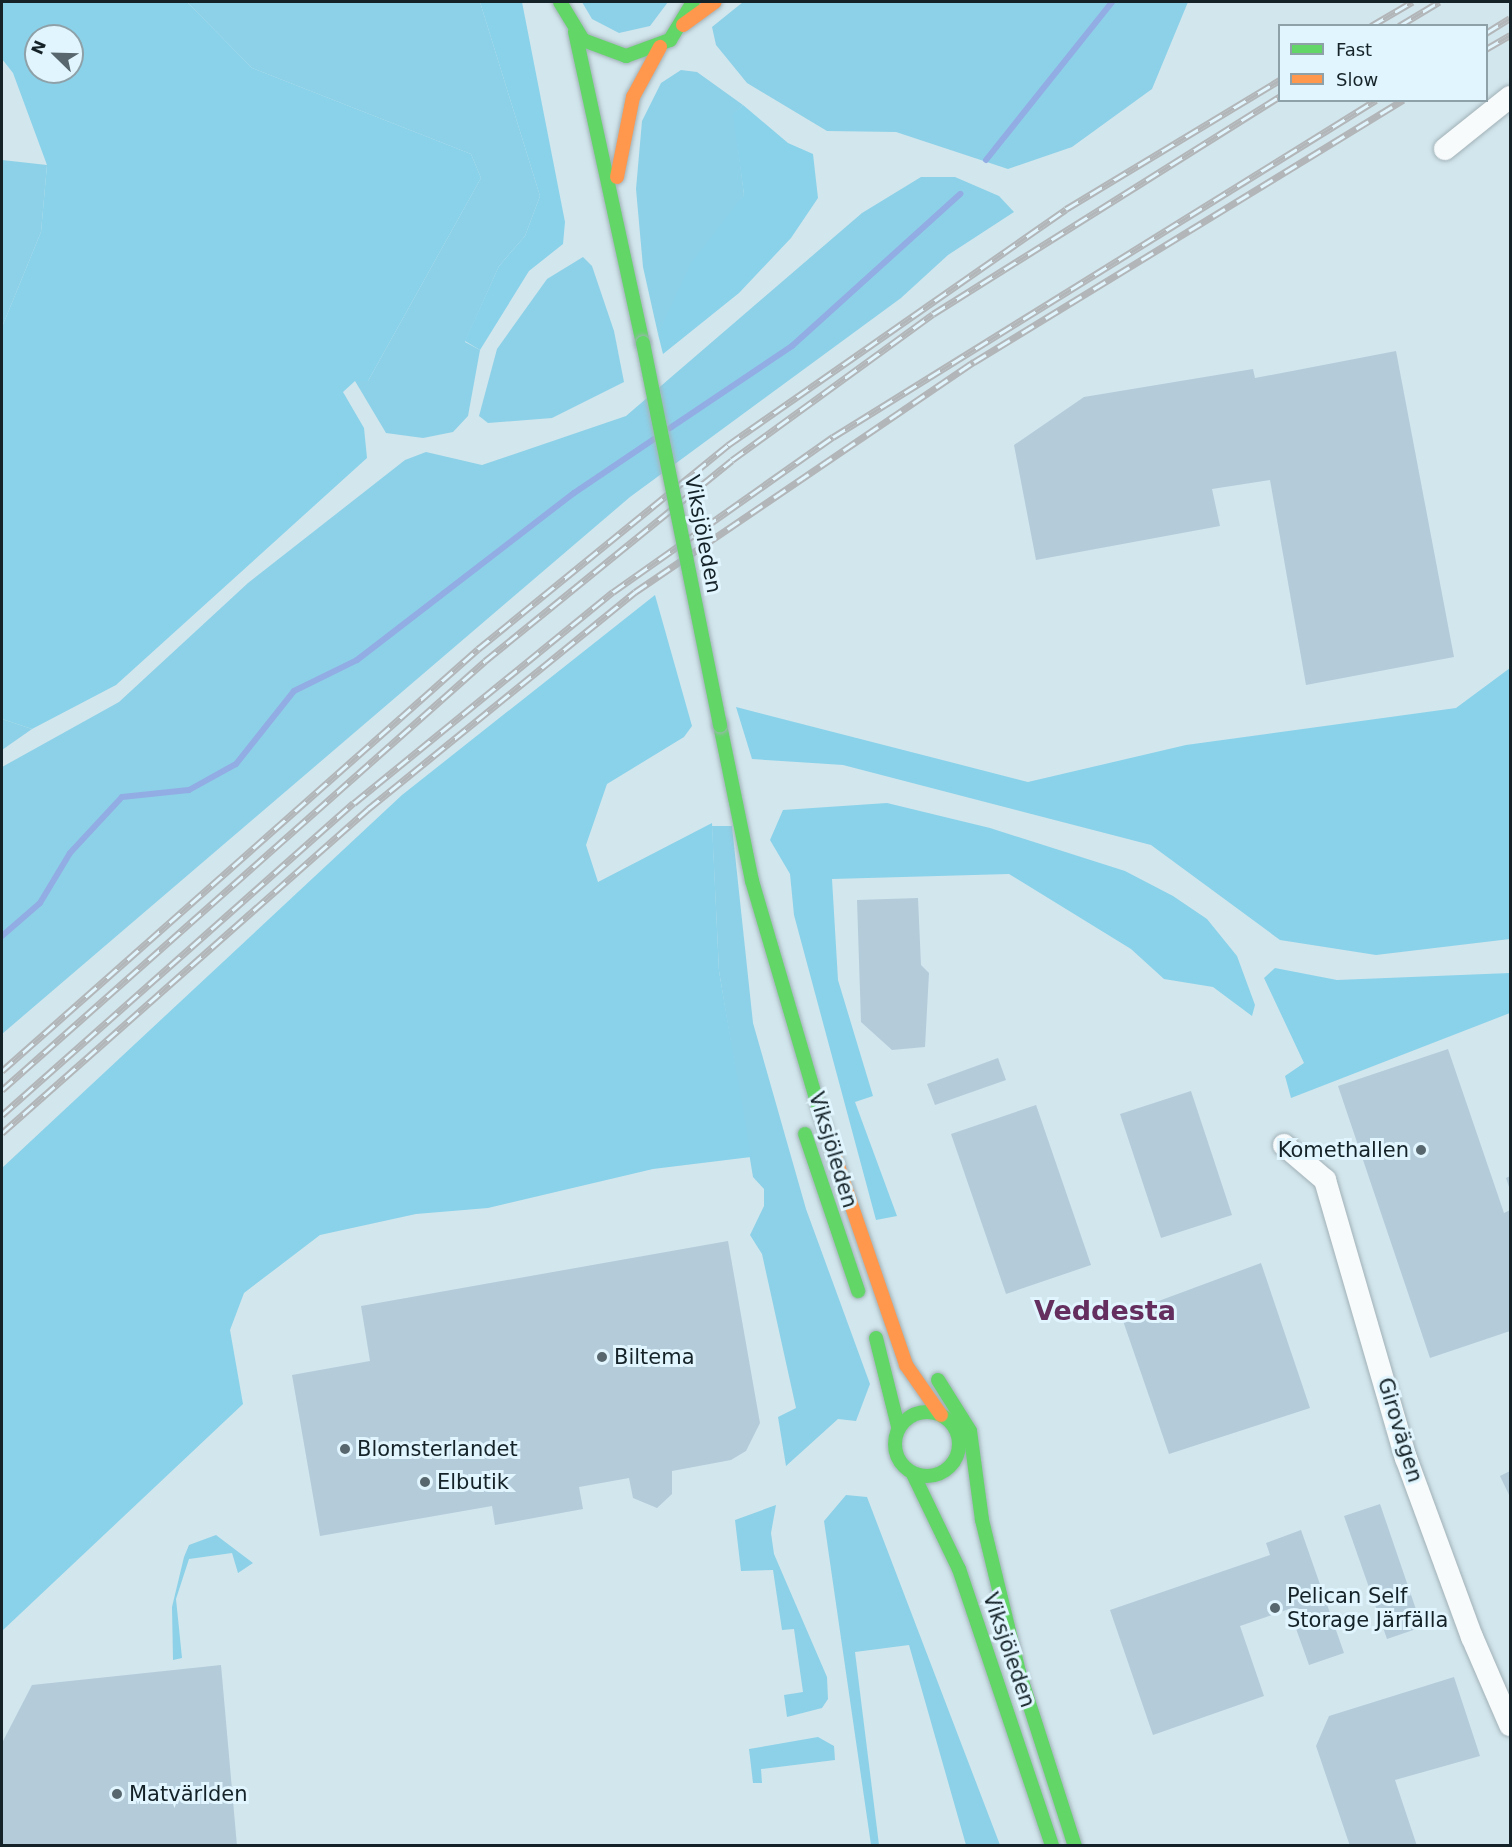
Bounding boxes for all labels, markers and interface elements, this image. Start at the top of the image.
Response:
north arrow [24,24,84,84]
legend [1278,24,1488,102]
text: N [27,38,50,57]
text: Fast [1336,39,1372,60]
text: Slow [1336,69,1378,90]
street label: Viksjöleden [679,473,727,595]
street label: Viksjöleden [803,1089,863,1211]
place label: Komethallen [1278,1137,1409,1163]
marker: Komethallen [1414,1143,1428,1157]
district label: Veddesta [1034,1295,1176,1327]
place label: Biltema [614,1344,695,1370]
marker: Biltema [595,1350,609,1364]
street label: Girovägen [1372,1375,1428,1485]
place label: Blomsterlandet [357,1436,518,1462]
marker: Blomsterlandet [338,1442,352,1456]
place label: Elbutik [437,1469,509,1495]
marker: Elbutik [418,1475,432,1489]
place label: Pelican Self Storage Järfälla [1287,1583,1448,1633]
street label: Viksjöleden [978,1589,1040,1711]
marker: Pelican Self Storage Järfälla [1268,1601,1282,1615]
place label: Matvärlden [129,1781,248,1807]
marker: Matvärlden [110,1787,124,1801]

